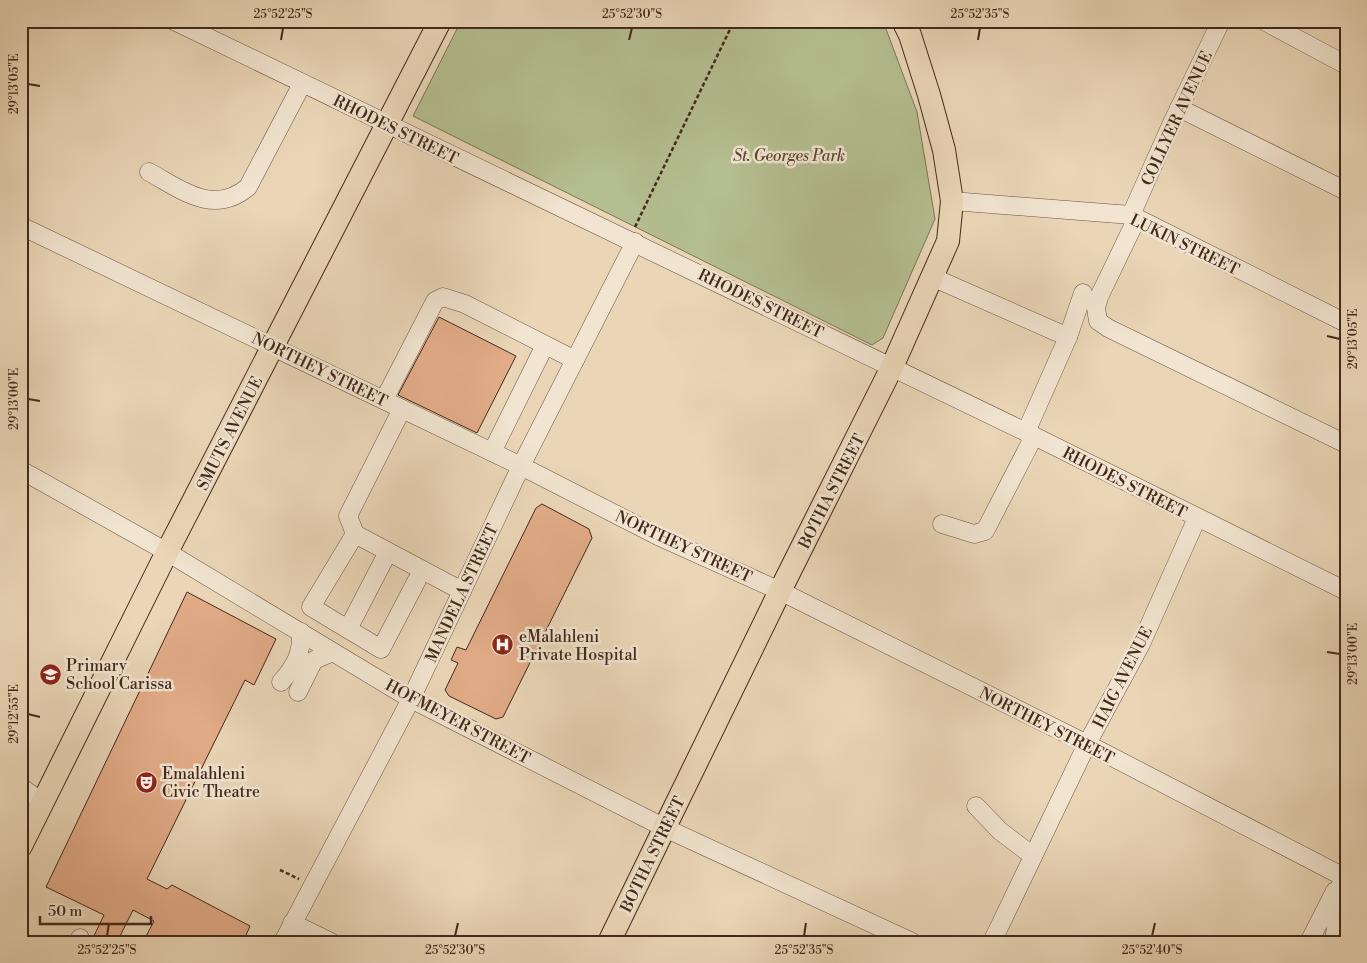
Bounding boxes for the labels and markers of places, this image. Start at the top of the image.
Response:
place label: eMalahleni Private Hospital [519,627,638,665]
hospital icon: eMalahleni Private Hospital [491,633,515,657]
place label: Primary School Carissa [66,656,173,694]
school or university icon: Primary School Carissa [38,662,62,686]
place label: Emalahleni Civic Theatre [162,764,260,802]
theatre icon: Emalahleni Civic Theatre [134,770,158,794]

